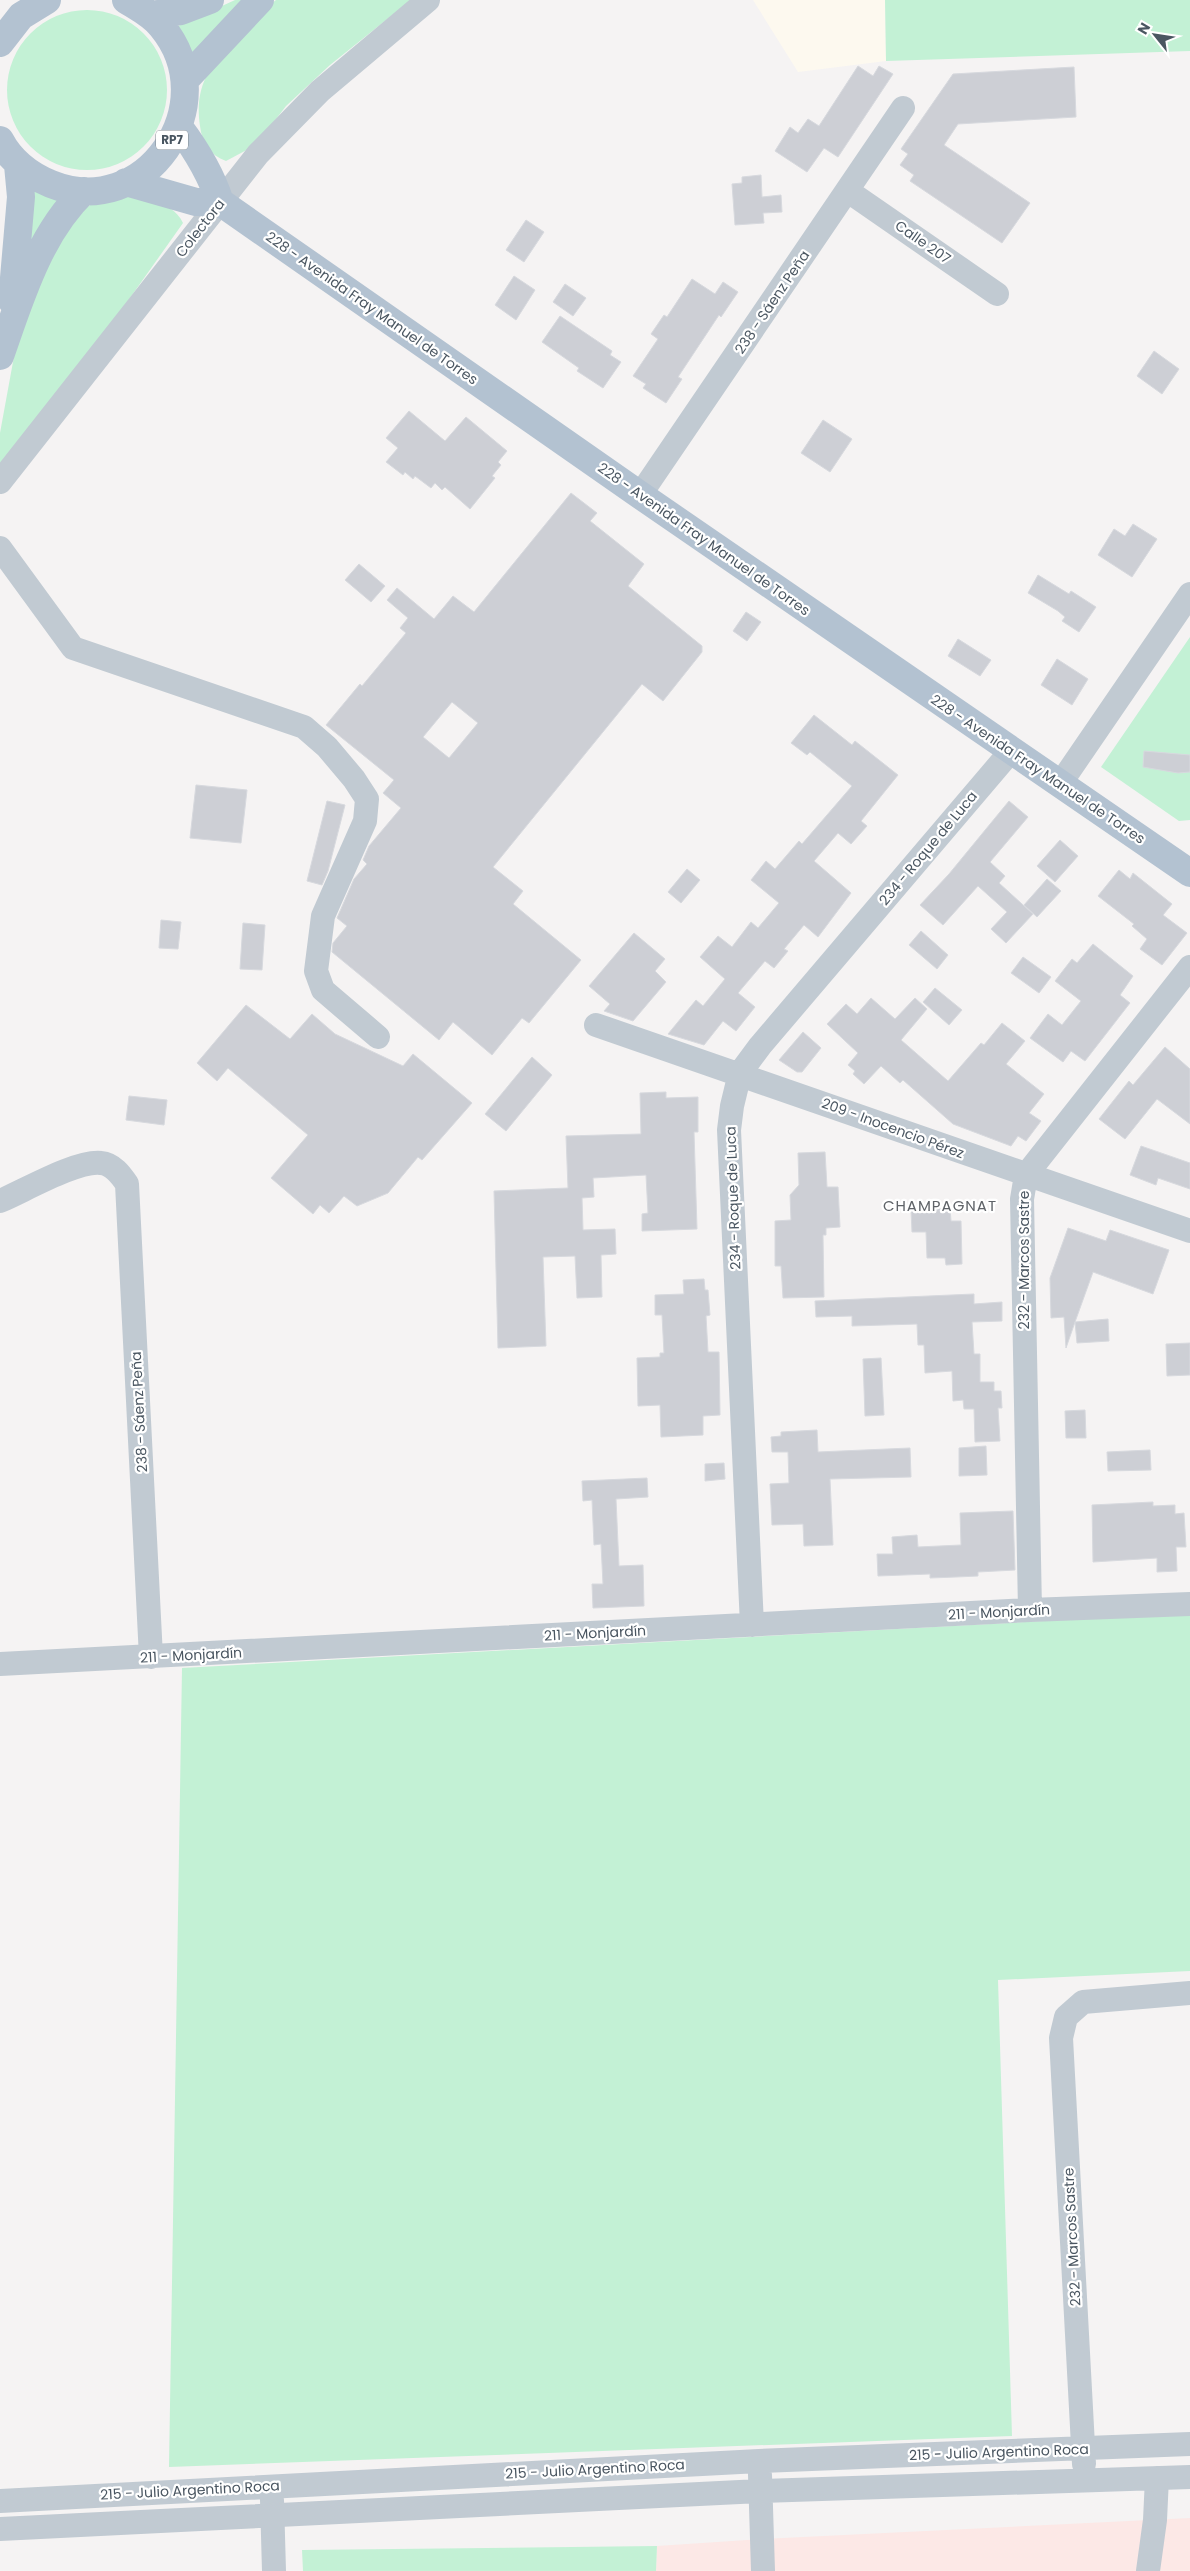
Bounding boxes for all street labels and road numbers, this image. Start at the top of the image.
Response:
road number: RP7 [156,130,188,150]
street label: Colectora [171,195,229,261]
street label: Calle 207 [891,215,955,269]
street label: 228 - Avenida Fray Manuel de Torres [262,227,482,389]
street label: 238 - Sáenz Peña [730,246,814,358]
street label: 228 - Avenida Fray Manuel de Torres [594,458,814,620]
street label: 228 - Avenida Fray Manuel de Torres [927,689,1149,849]
street label: 234 - Roque de Luca [874,787,982,909]
street label: 209 - Inocencio Pérez [819,1093,967,1163]
street label: 234 - Roque de Luca [721,1126,745,1270]
street label: 232 - Marcos Sastre [1014,1190,1034,1329]
street label: 238 - Sáenz Peña [126,1351,152,1473]
street label: 211 - Monjardín [947,1599,1051,1625]
street label: 211 - Monjardín [543,1620,647,1646]
street label: 211 - Monjardín [139,1642,243,1668]
street label: 232 - Marcos Sastre [1058,2167,1086,2307]
street label: 215 - Julio Argentino Roca [909,2439,1089,2465]
street label: 215 - Julio Argentino Roca [505,2454,685,2484]
street label: 215 - Julio Argentino Roca [100,2475,280,2505]

